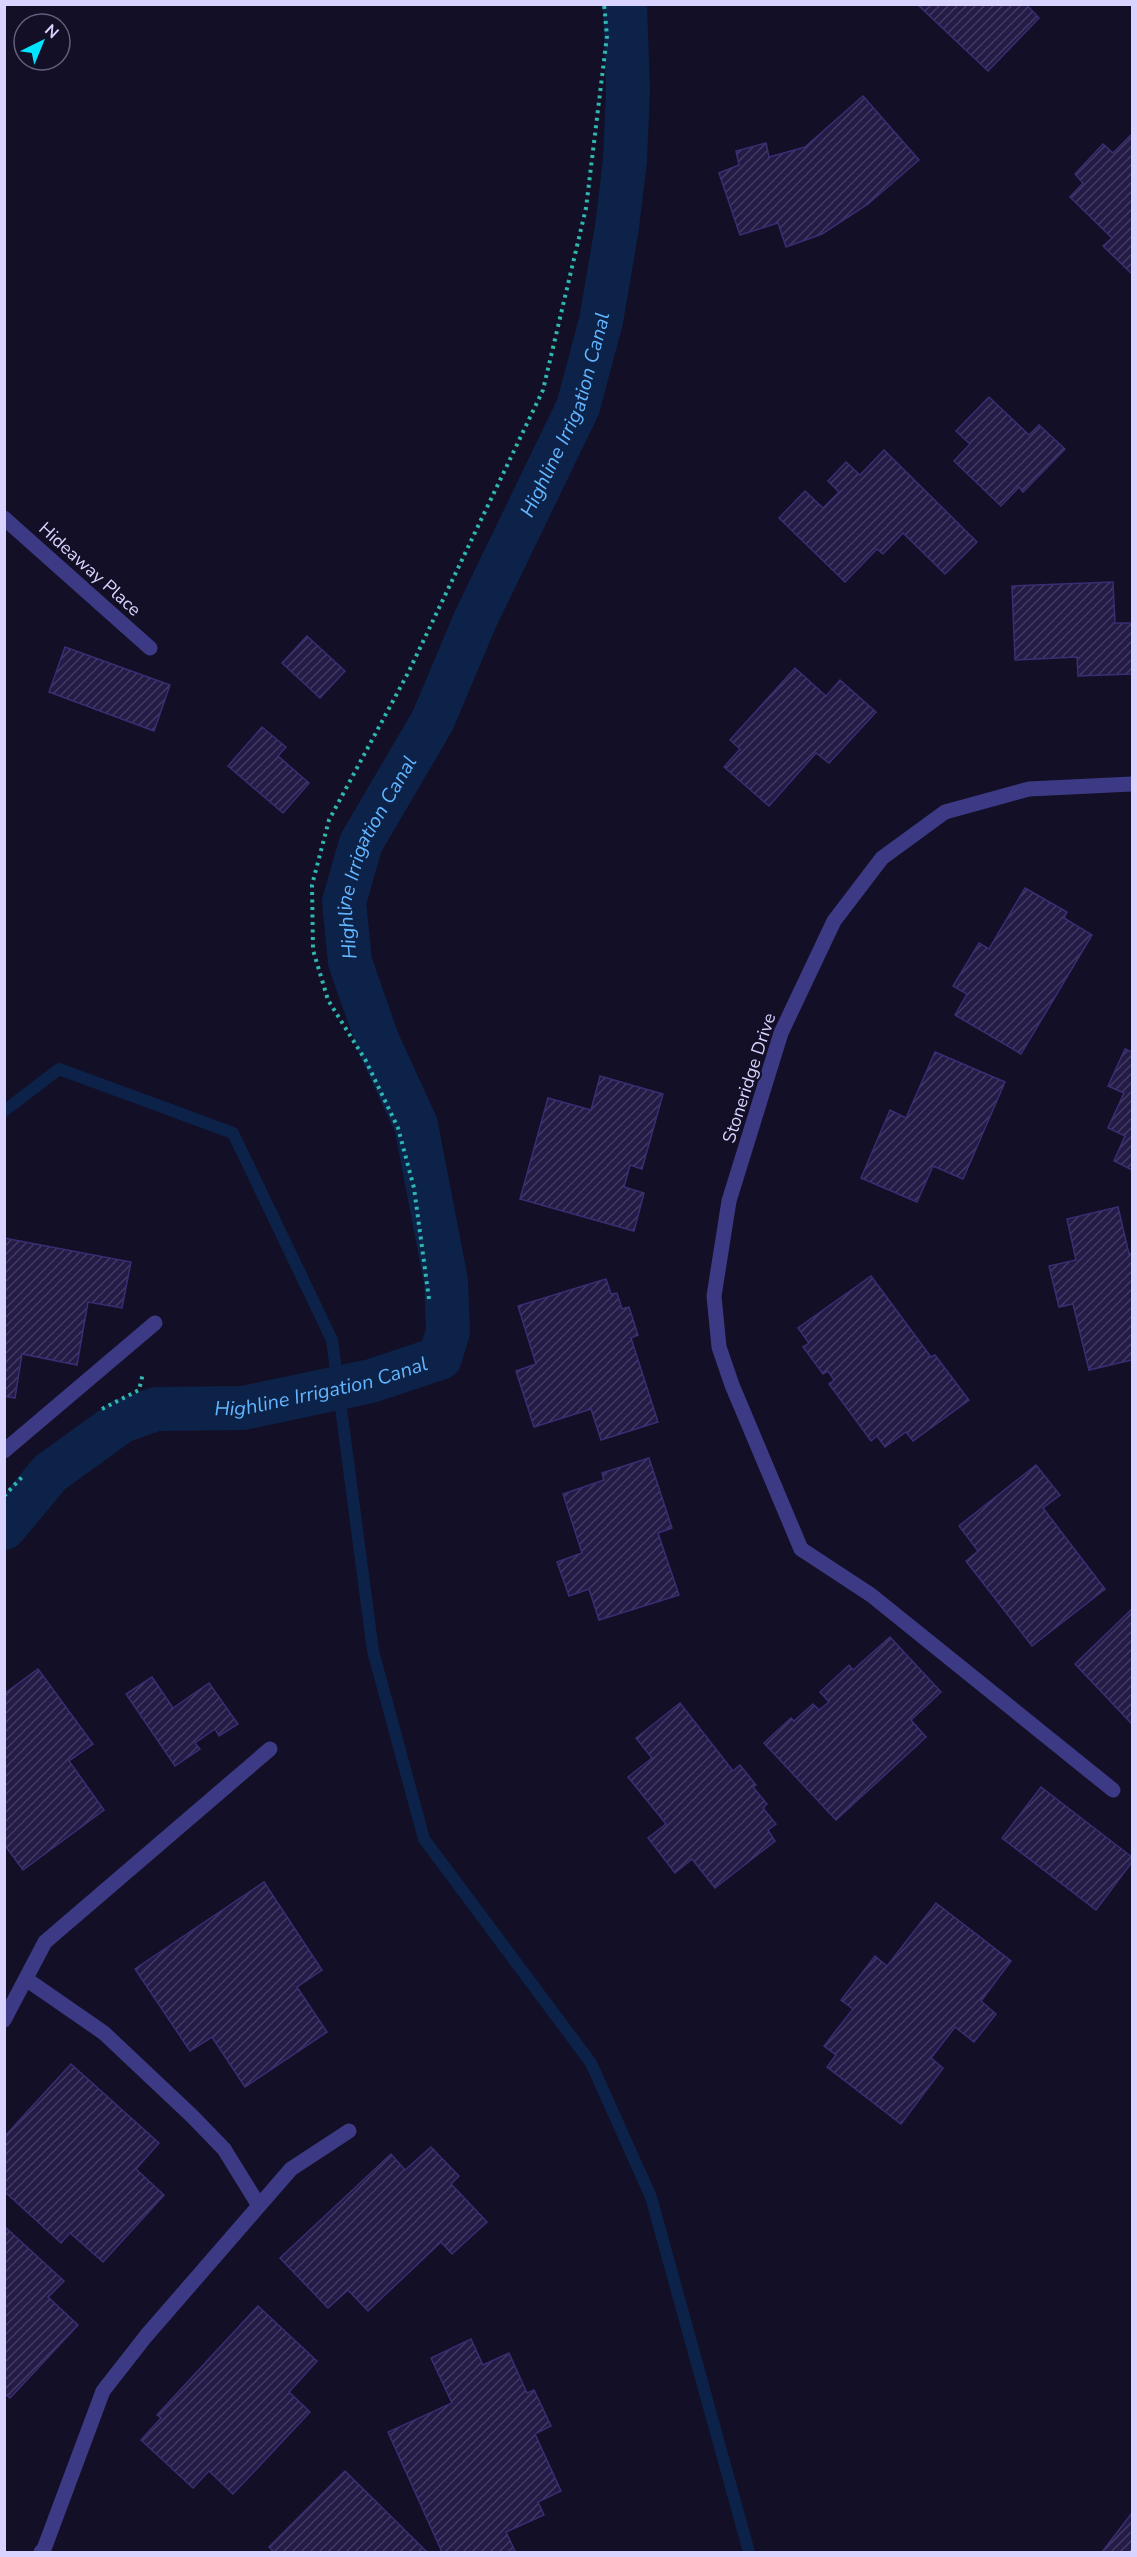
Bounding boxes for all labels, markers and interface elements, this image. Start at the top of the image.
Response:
north arrow [12,12,72,72]
text: N [40,20,63,44]
water label: Highline Irrigation Canal [514,310,616,522]
street label: Hideaway Place [34,517,146,621]
water label: Highline Irrigation Canal [330,751,423,961]
street label: Stoneridge Drive [717,1010,781,1146]
water label: Highline Irrigation Canal [214,1350,431,1422]

